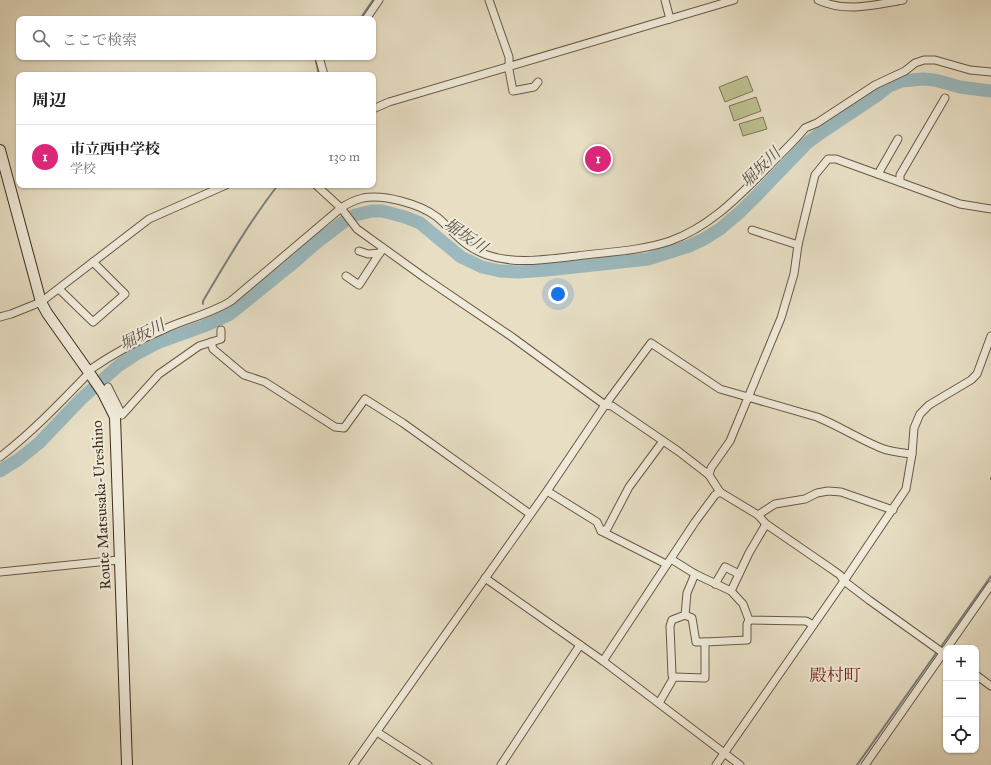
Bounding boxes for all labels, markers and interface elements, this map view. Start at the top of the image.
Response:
search box [16,16,376,60]
icon: search [30,27,52,49]
text: ここで検索 [62,31,137,49]
text: 周辺 [32,90,66,111]
text: 市立西中学校 [70,140,160,158]
water label: 堀坂川 [737,142,785,191]
pin: 1 [585,144,611,174]
text: 1 [42,149,48,165]
text: 130 m [328,149,360,165]
text: 学校 [70,161,96,177]
water label: 堀坂川 [441,214,493,258]
your location [548,284,568,304]
water label: 堀坂川 [117,314,170,354]
street label: Route Matsusaka-Ureshino [88,419,114,590]
map controls [943,645,979,753]
button: + [943,645,979,681]
district label: 殿村町 [810,665,861,686]
button: − [943,681,979,717]
button: locate [943,717,979,753]

